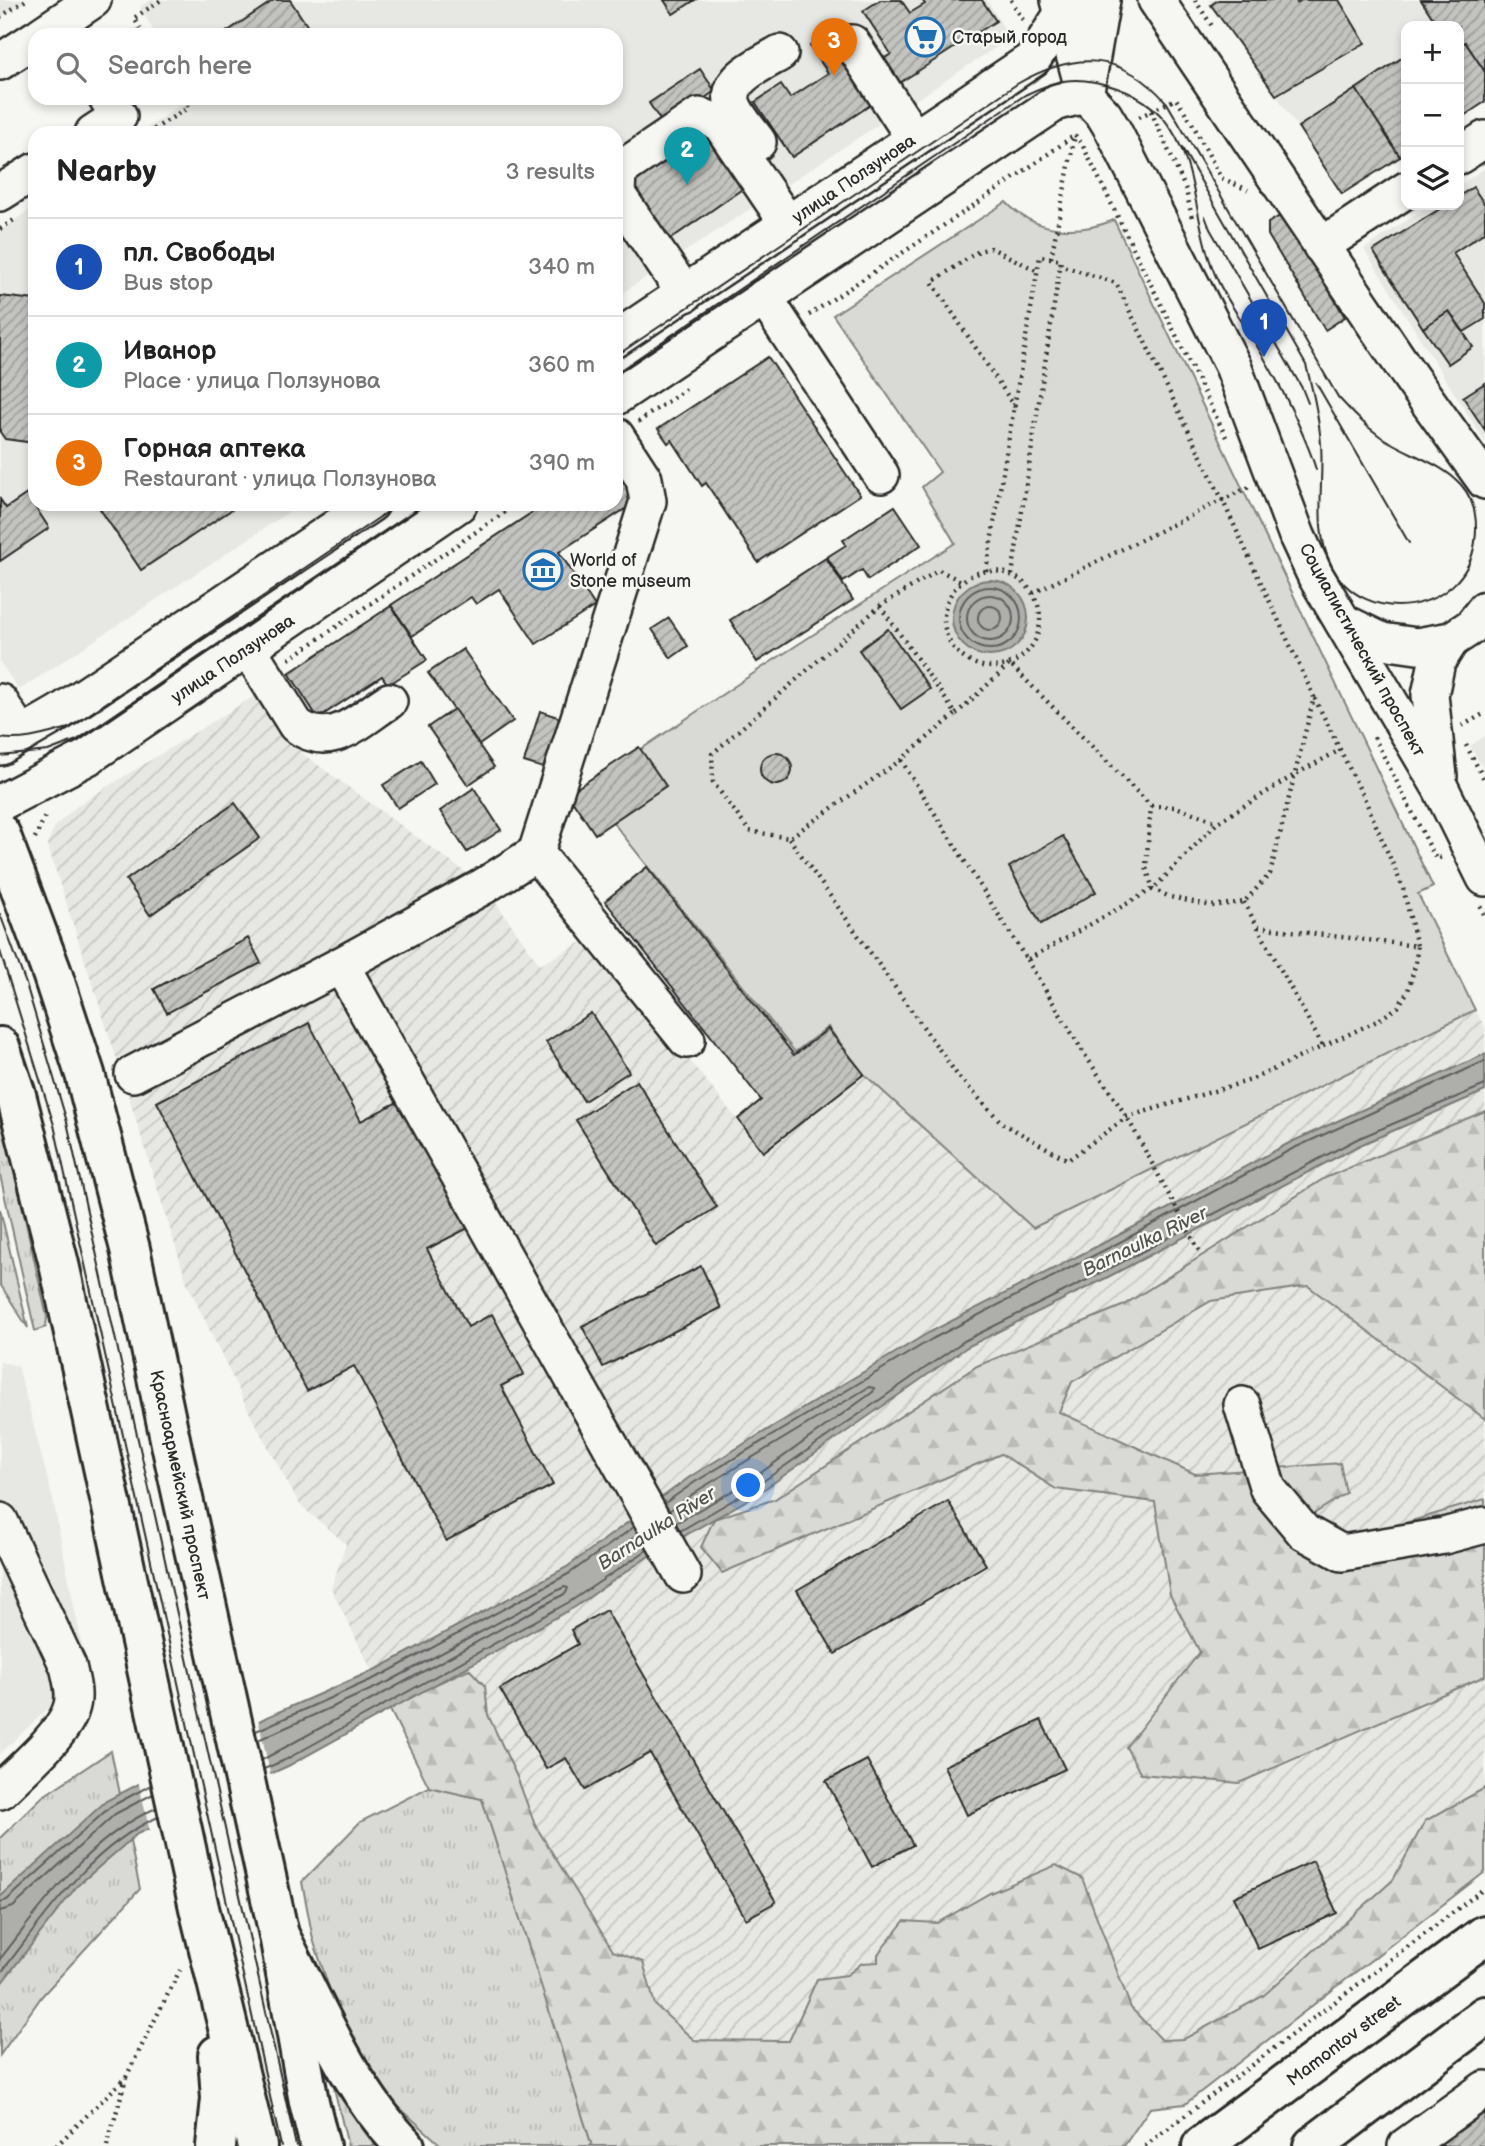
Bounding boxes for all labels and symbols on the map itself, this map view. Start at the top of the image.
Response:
supermarket icon: Старый город [904,16,946,58]
pin: 3 [811,18,857,76]
place label: Старый город [952,27,1067,48]
pin: 2 [664,127,710,185]
street label: улица Ползунова [788,130,920,228]
pin: 1 [1241,299,1287,357]
street label: Социалистический проспект [1295,540,1430,761]
museum icon: World of Stone museum [522,549,564,591]
place label: World of Stone museum [570,550,691,592]
street label: улица Ползунова [167,610,299,708]
water label: Barnaulka River [1079,1201,1212,1282]
street label: Красноармейский проспект [145,1368,215,1603]
your location [731,1468,765,1502]
water label: Barnaulka River [594,1482,721,1576]
street label: Mamontov street [1283,1991,1405,2091]

